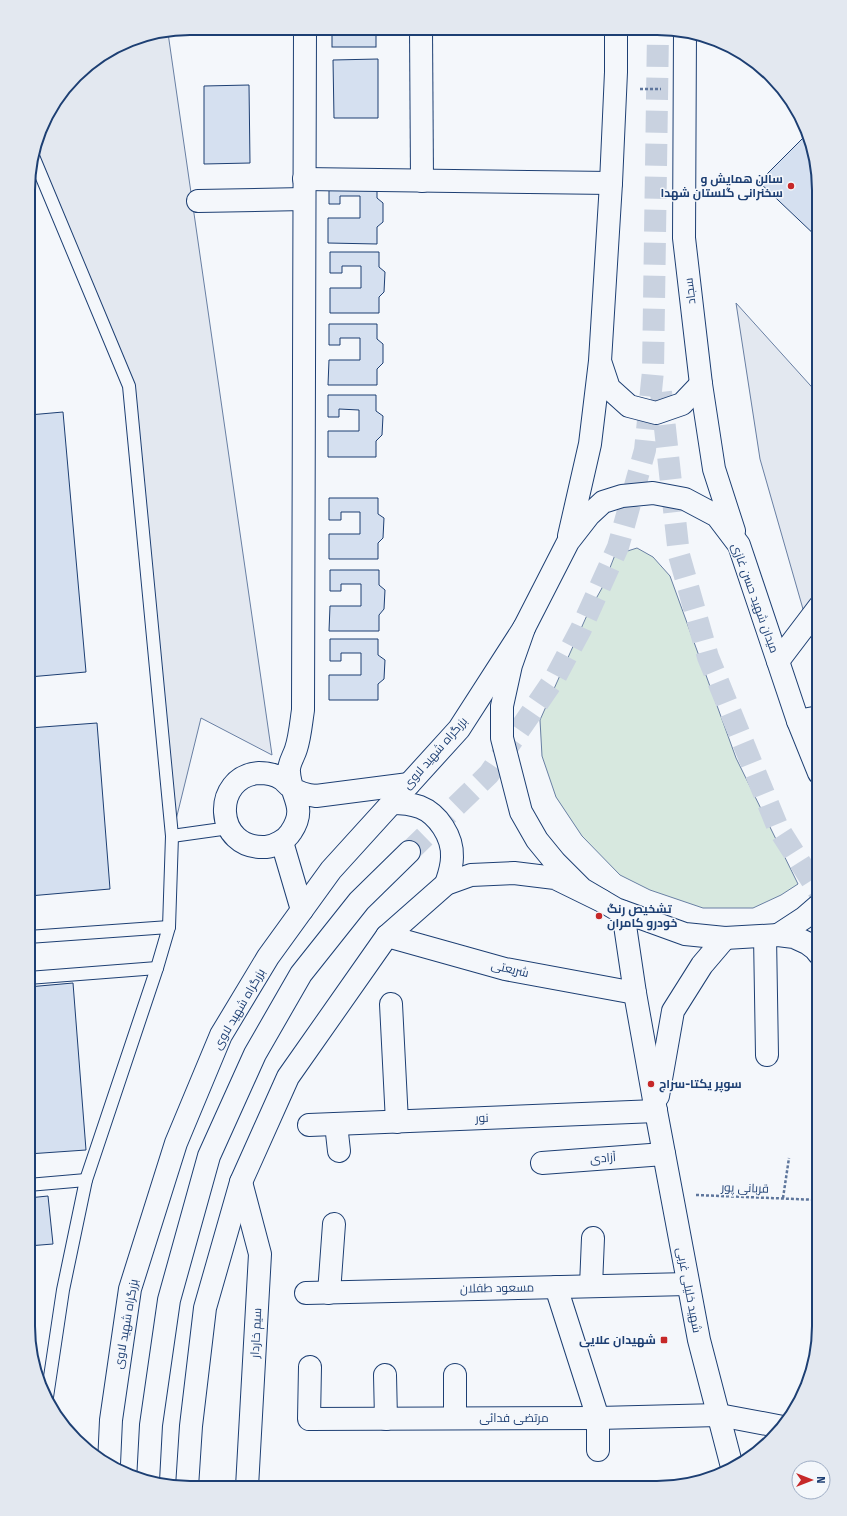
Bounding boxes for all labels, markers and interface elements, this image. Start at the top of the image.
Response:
place label: سالن همایش و سخنرانی گلستان شهدا [661,172,783,201]
marker: سالن همایش و سخنرانی گلستان شهدا [786,181,796,191]
street label: سجاد [681,277,699,305]
street label: میدان شهید حسن غازی [729,541,781,655]
street label: بزرگراه شهید لاوی [400,714,470,792]
place label: تشخیص رنگ خودرو کامران [607,902,677,931]
marker: تشخیص رنگ خودرو کامران [594,911,604,921]
street label: شریعتی [490,958,530,980]
street label: بزرگراه شهید لاوی [210,966,268,1052]
place label: سوپر یکتا-سراج [659,1077,742,1093]
marker: سوپر یکتا-سراج [646,1079,656,1089]
street label: نور [474,1111,489,1125]
street label: آزادی [589,1150,617,1166]
street label: قربانی پور [720,1180,769,1198]
street label: شهید خلیلی غربی [674,1246,704,1334]
street label: بزرگراه شهید لاوی [111,1278,141,1370]
street label: مسعود طفلان [460,1280,534,1296]
street label: سیم خاردار [248,1308,265,1359]
place label: شهیدان علایی [579,1333,656,1348]
marker: شهیدان علایی [659,1335,669,1345]
street label: مرتضی فدائی [479,1411,549,1425]
north arrow [791,1460,831,1500]
text: N [814,1476,827,1484]

